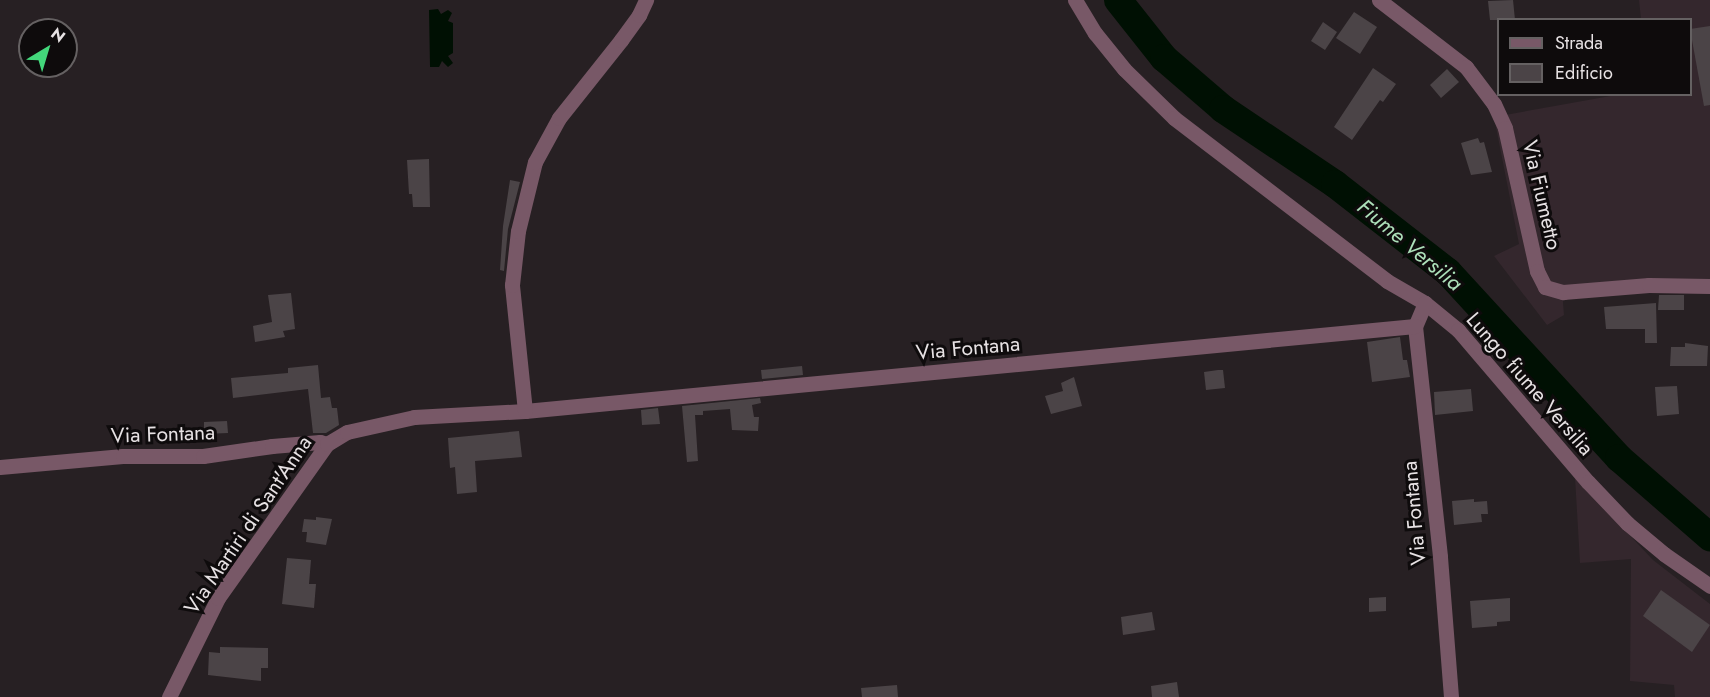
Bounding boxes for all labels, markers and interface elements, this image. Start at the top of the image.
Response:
north arrow [18,18,78,78]
legend [1497,18,1692,96]
text: N [46,22,70,48]
text: Strada [1555,30,1603,56]
text: Edificio [1555,60,1613,86]
street label: Via Fiumetto [1517,138,1567,252]
water label: Fiume Versilia [1352,193,1468,297]
street label: Lungo fiume Versilia [1461,307,1599,461]
street label: Via Fontana [915,331,1021,365]
street label: Via Fontana [110,420,216,448]
street label: Via Martiri di Sant'Anna [179,431,317,619]
street label: Via Fontana [1397,460,1431,566]

